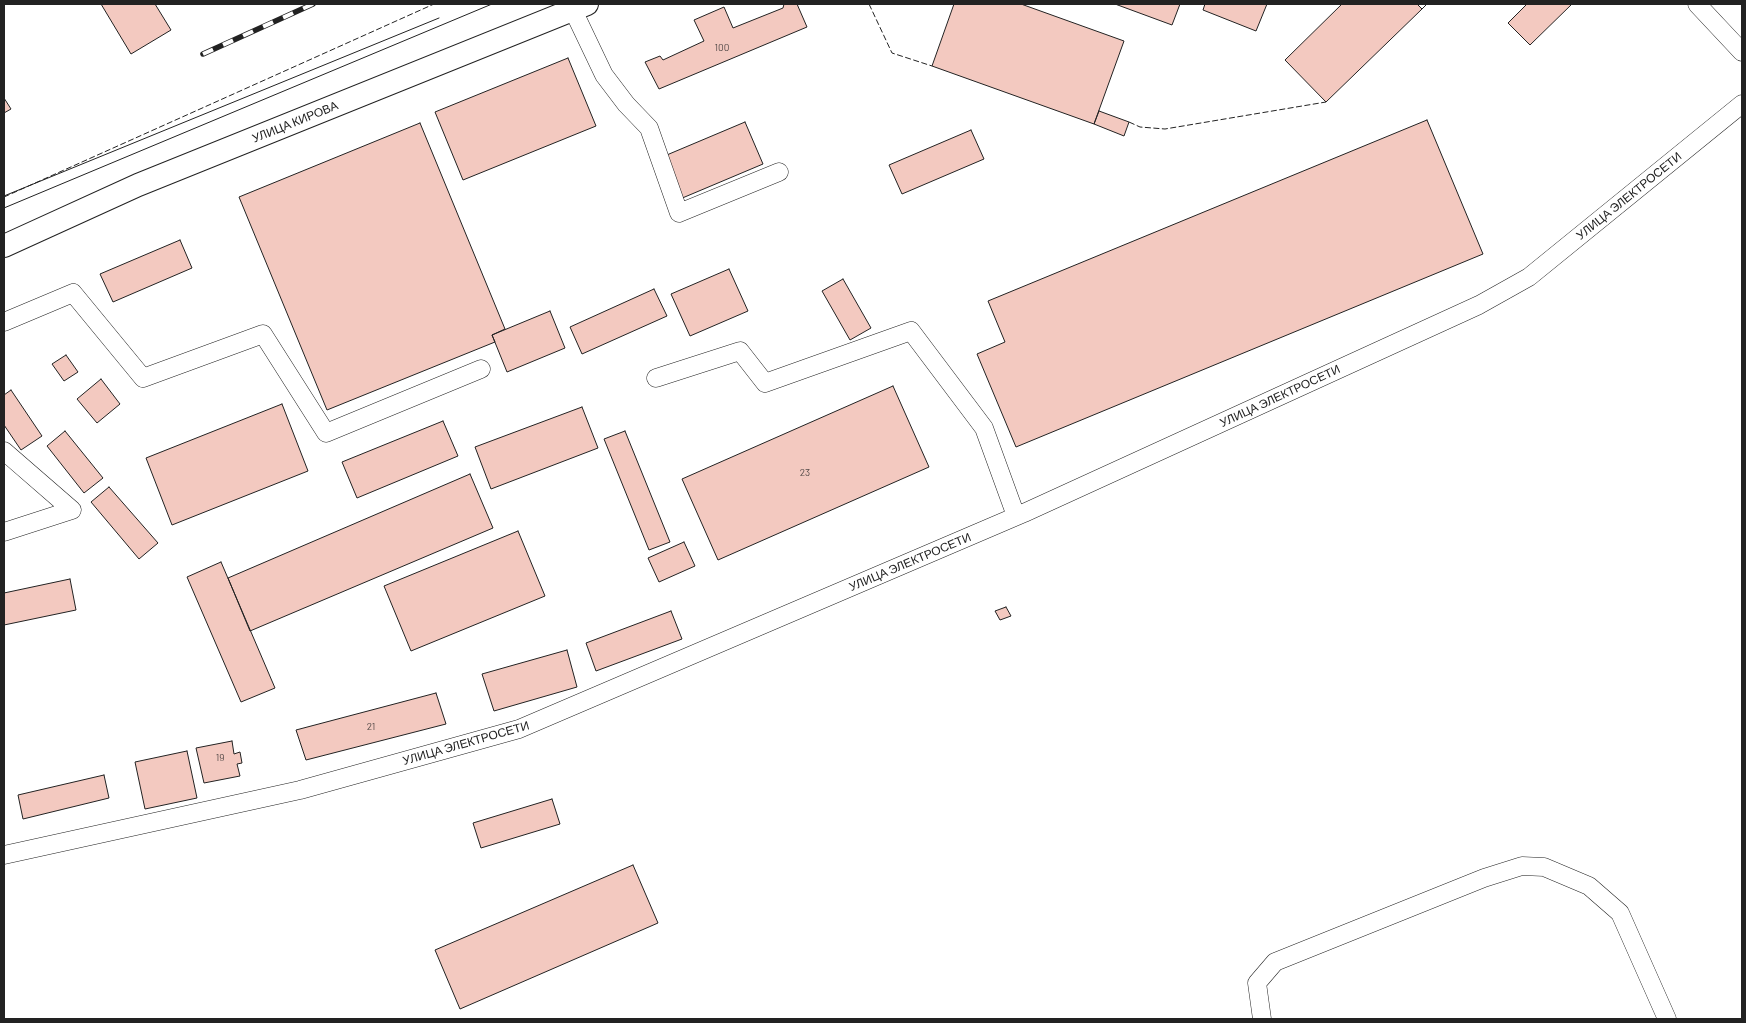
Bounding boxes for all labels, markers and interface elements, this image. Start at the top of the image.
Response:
house number: 100 [715,42,729,54]
street label: УЛИЦА КИРОВА [250,98,340,146]
street label: УЛИЦА ЭЛЕКТРОСЕТИ [1574,149,1684,243]
street label: УЛИЦА ЭЛЕКТРОСЕТИ [1218,362,1342,430]
house number: 23 [800,467,810,479]
street label: УЛИЦА ЭЛЕКТРОСЕТИ [847,530,973,594]
street label: УЛИЦА ЭЛЕКТРОСЕТИ [401,718,531,768]
house number: 21 [367,721,375,733]
house number: 19 [216,752,224,764]

